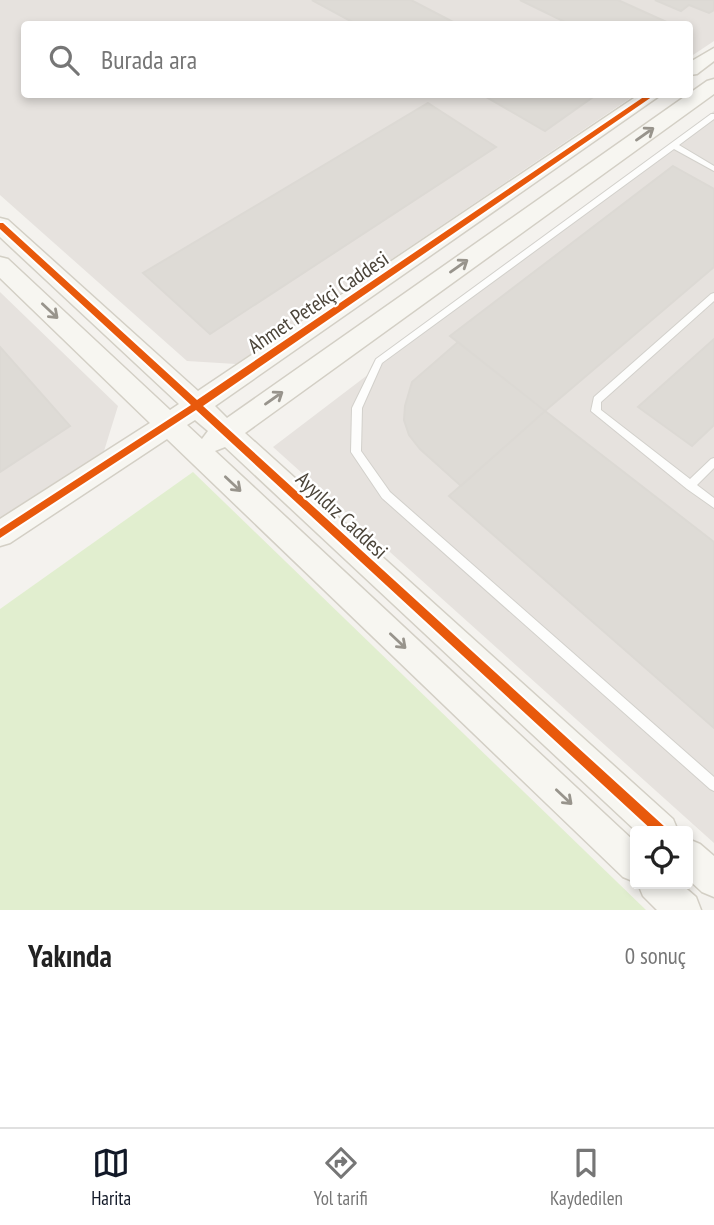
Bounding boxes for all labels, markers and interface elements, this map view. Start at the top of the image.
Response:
search box [21,21,693,98]
icon: search [45,41,83,79]
text: Burada ara [101,43,197,76]
one-way arrow [635,127,654,142]
street label: Ahmet Petekçi Caddesi [242,245,394,359]
one-way arrow [449,259,468,273]
one-way arrow [41,303,58,320]
one-way arrow [264,391,283,405]
street label: Ayyıldız Caddesi [290,466,394,564]
one-way arrow [224,476,241,493]
one-way arrow [389,632,406,649]
one-way arrow [554,788,572,805]
map controls [630,826,693,889]
button: locate [630,826,693,889]
text: Yakında [28,936,112,975]
text: 0 sonuç [625,941,686,970]
tab: Harita [91,1144,131,1210]
tab: Yol tarifi [313,1144,368,1210]
tab: Kaydedilen [550,1144,623,1210]

